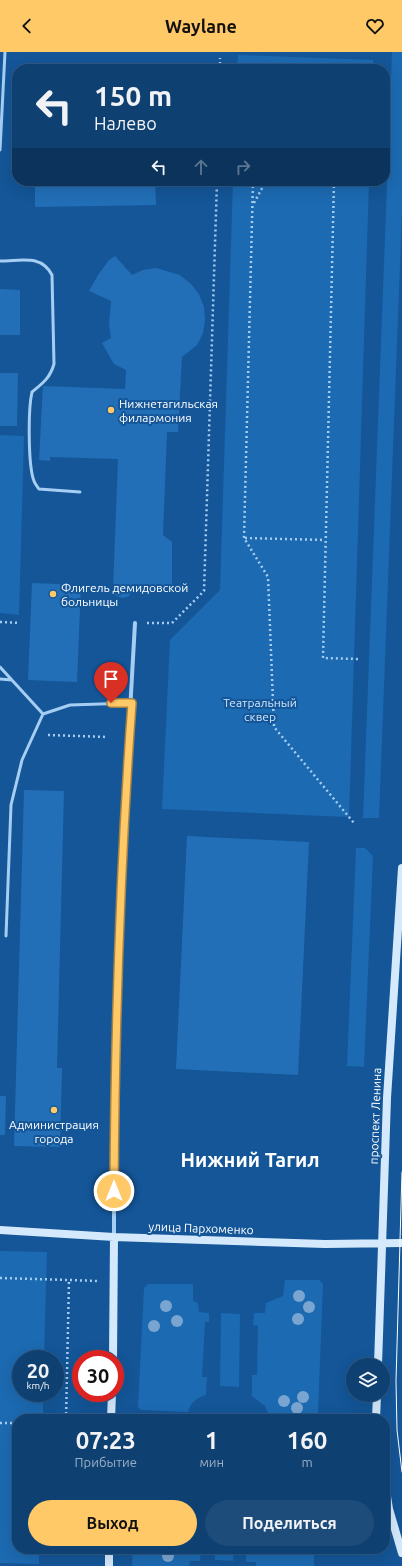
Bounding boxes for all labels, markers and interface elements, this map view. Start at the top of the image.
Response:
icon: back [16,15,38,37]
icon: heart [364,15,386,37]
text: Waylane [165,16,237,36]
icon: left [28,80,80,132]
text: 150 m [94,80,172,111]
text: Налево [94,113,157,133]
icon: left [148,156,170,178]
icon: ahead [190,156,212,178]
icon: right [232,156,254,178]
place label: Нижнетагильская филармония [119,397,218,424]
marker: Нижнетагильская филармония [106,405,116,415]
place label: Флигель демидовской больницы [61,581,188,608]
marker: Флигель демидовской больницы [48,589,58,599]
pin [94,662,128,703]
icon: arrive [100,668,122,690]
park label: Театральный сквер [223,696,297,723]
street label: проспект Ленина [367,1068,383,1164]
marker: Администрация города [49,1105,59,1115]
place label: Администрация города [9,1118,99,1145]
district label: Нижний Тагил [180,1148,320,1171]
position arrow [93,1170,135,1212]
street label: улица Пархоменко [148,1220,254,1236]
speed limit sign: 30 [72,1350,124,1402]
map controls [346,1358,390,1402]
button: layers [346,1358,390,1402]
text: 20 [27,1359,49,1382]
text: km/h [26,1380,50,1391]
text: 07:23 [76,1427,136,1454]
text: 1 [205,1427,219,1454]
text: 160 [287,1427,327,1454]
text: Прибытие [75,1455,137,1469]
text: мин [199,1455,224,1469]
text: m [301,1455,313,1469]
button: Выход [28,1500,197,1546]
button: Поделиться [205,1500,374,1546]

